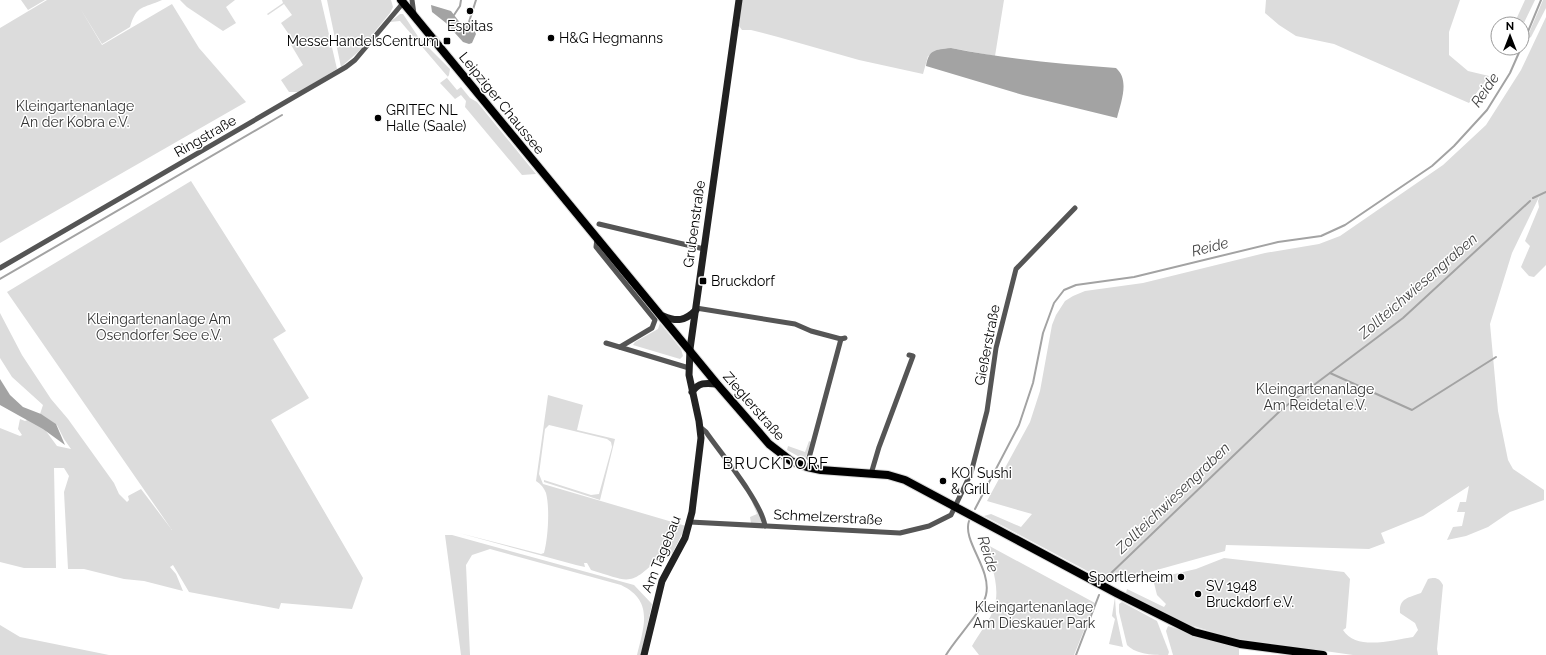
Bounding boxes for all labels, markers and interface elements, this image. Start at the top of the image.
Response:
marker: Espitas [465,6,475,16]
north arrow [1490,16,1530,56]
place label: Espitas [447,18,493,34]
text: N [1506,20,1514,33]
place label: H&G Hegmanns [559,30,663,46]
place label: MesseHandelsCentrum [287,33,439,49]
marker: H&G Hegmanns [546,33,556,43]
marker: MesseHandelsCentrum [442,36,452,46]
street label: Leipziger Chaussee [456,49,548,157]
water label: Reide [1467,69,1503,111]
park label: Kleingartenanlage An der Kobra e.V. [16,98,134,130]
place label: GRITEC NL Halle (Saale) [386,102,467,134]
street label: Ringstraße [171,112,239,160]
marker: GRITEC NL Halle (Saale) [373,113,383,123]
street label: Grubenstraße [680,179,708,269]
water label: Zollteichwiesengraben [1354,230,1481,343]
water label: Reide [1190,234,1230,260]
place label: Bruckdorf [711,273,776,289]
marker: Bruckdorf [698,276,708,286]
street label: Gießerstraße [971,303,1003,387]
park label: Kleingartenanlage Am Osendorfer See e.V. [87,311,231,343]
street label: Zieglerstraße [720,368,788,444]
park label: Kleingartenanlage Am Reidetal e.V. [1256,381,1374,413]
water label: Zollteichwiesengraben [1112,439,1234,558]
district label: BRUCKDORF [723,454,829,473]
place label: KOI Sushi & Grill [951,465,1012,497]
marker: KOI Sushi & Grill [938,476,948,486]
street label: Schmelzerstraße [773,506,883,528]
street label: Am Tagebau [638,513,684,595]
water label: Reide [974,533,1002,575]
place label: Sportlerheim [1089,569,1173,585]
marker: Sportlerheim [1176,572,1186,582]
place label: SV 1948 Bruckdorf e.V. [1206,578,1294,610]
marker: SV 1948 Bruckdorf e.V. [1193,589,1203,599]
park label: Kleingartenanlage Am Dieskauer Park [973,599,1096,631]

